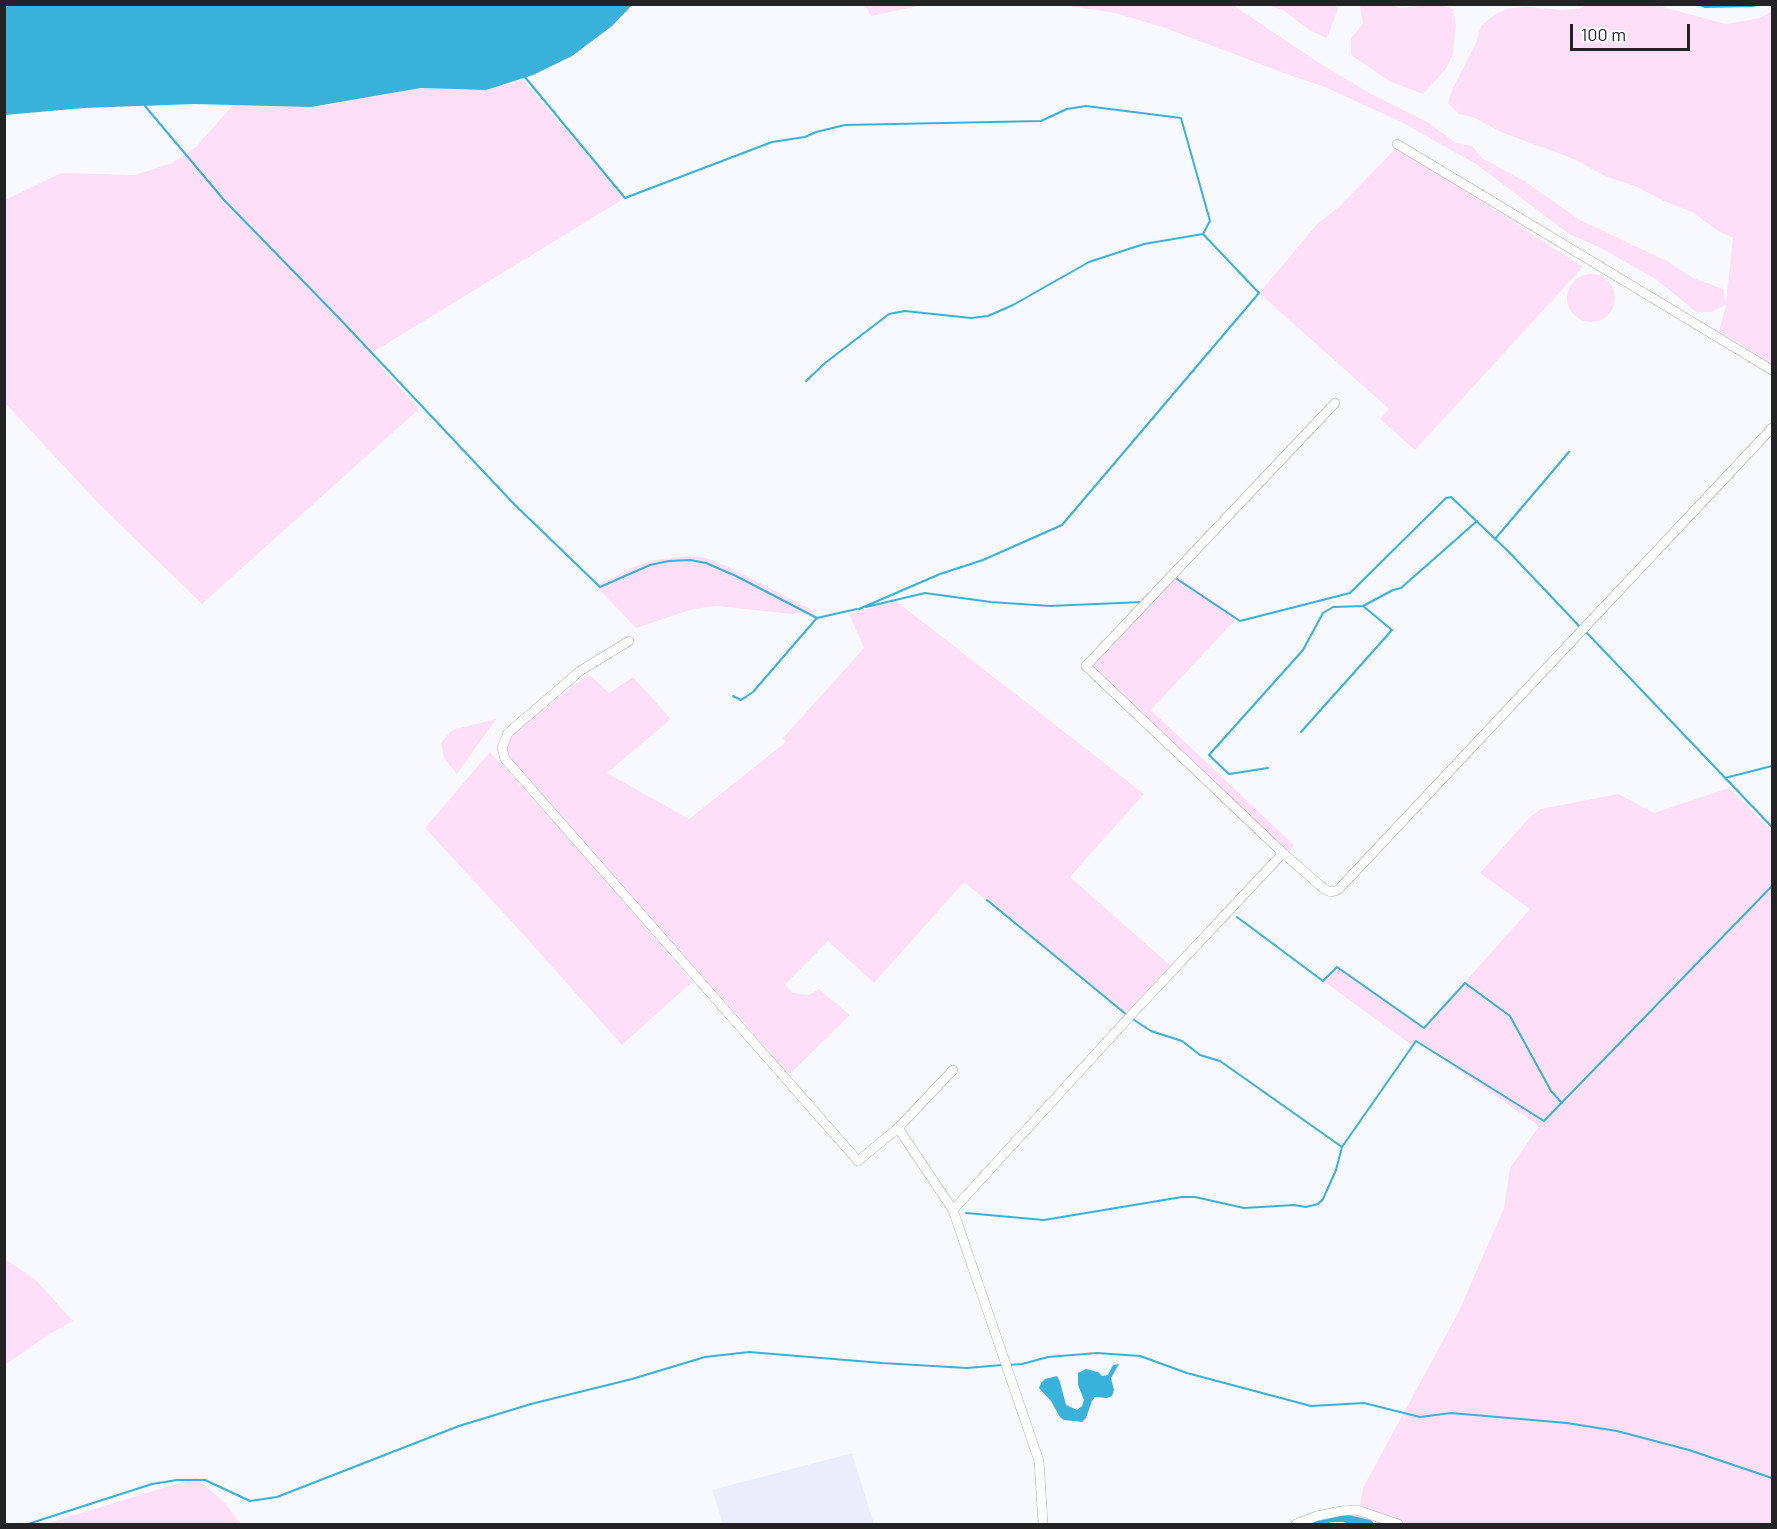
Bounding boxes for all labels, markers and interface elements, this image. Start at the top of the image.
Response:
scale bar [1573,12,1693,50]
text: 100 m [1581,23,1626,45]

